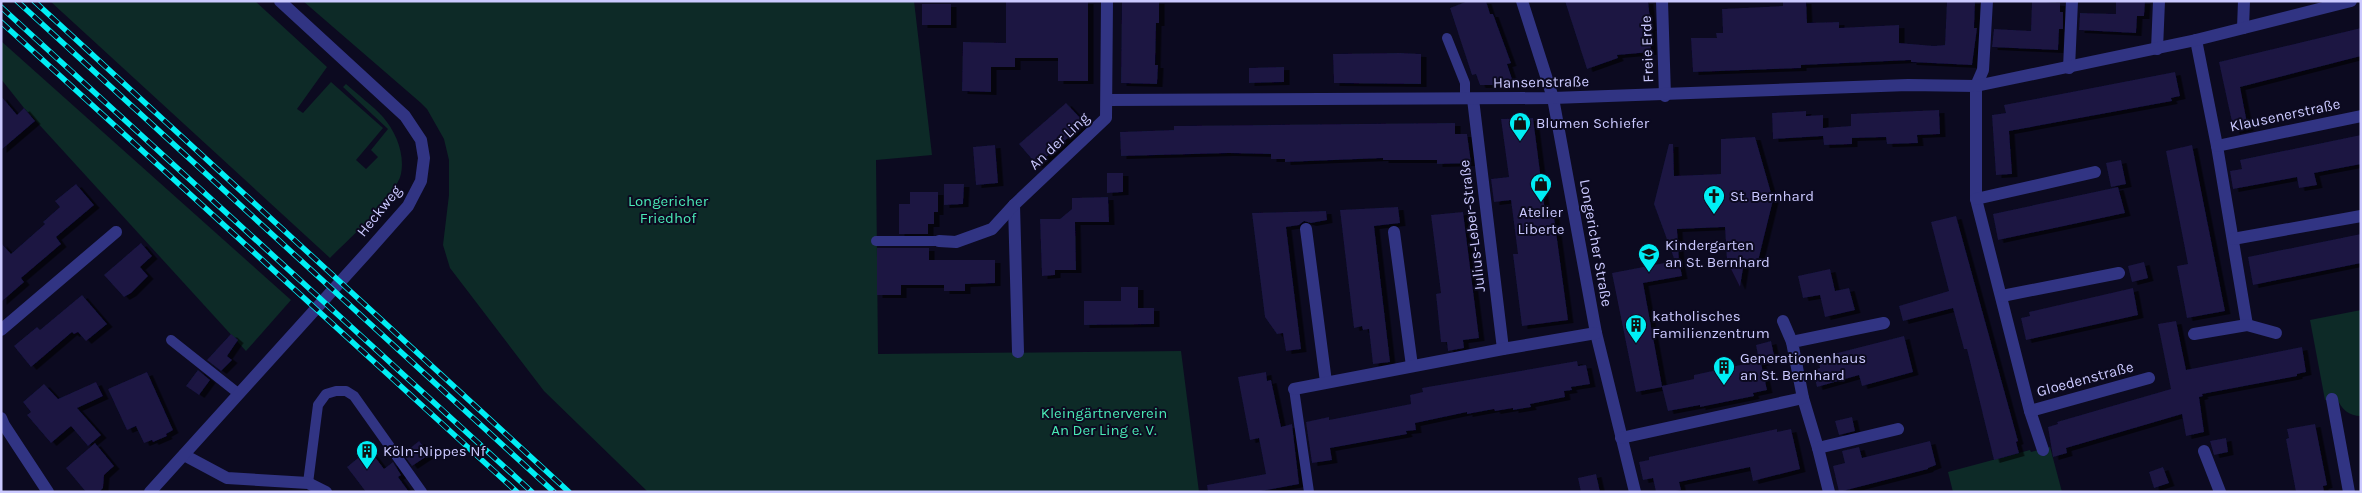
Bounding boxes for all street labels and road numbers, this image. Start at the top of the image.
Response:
street label: Freie Erde [1637,15,1657,83]
street label: Hansenstraße [1493,72,1589,92]
street label: Klausenerstraße [2228,94,2342,136]
street label: An der Ling [1025,108,1093,173]
street label: Julius-Leber-Straße [1455,159,1489,293]
street label: Longericher Straße [1576,178,1616,308]
street label: Heckweg [353,181,406,240]
street label: Gloedenstraße [2035,357,2135,401]

